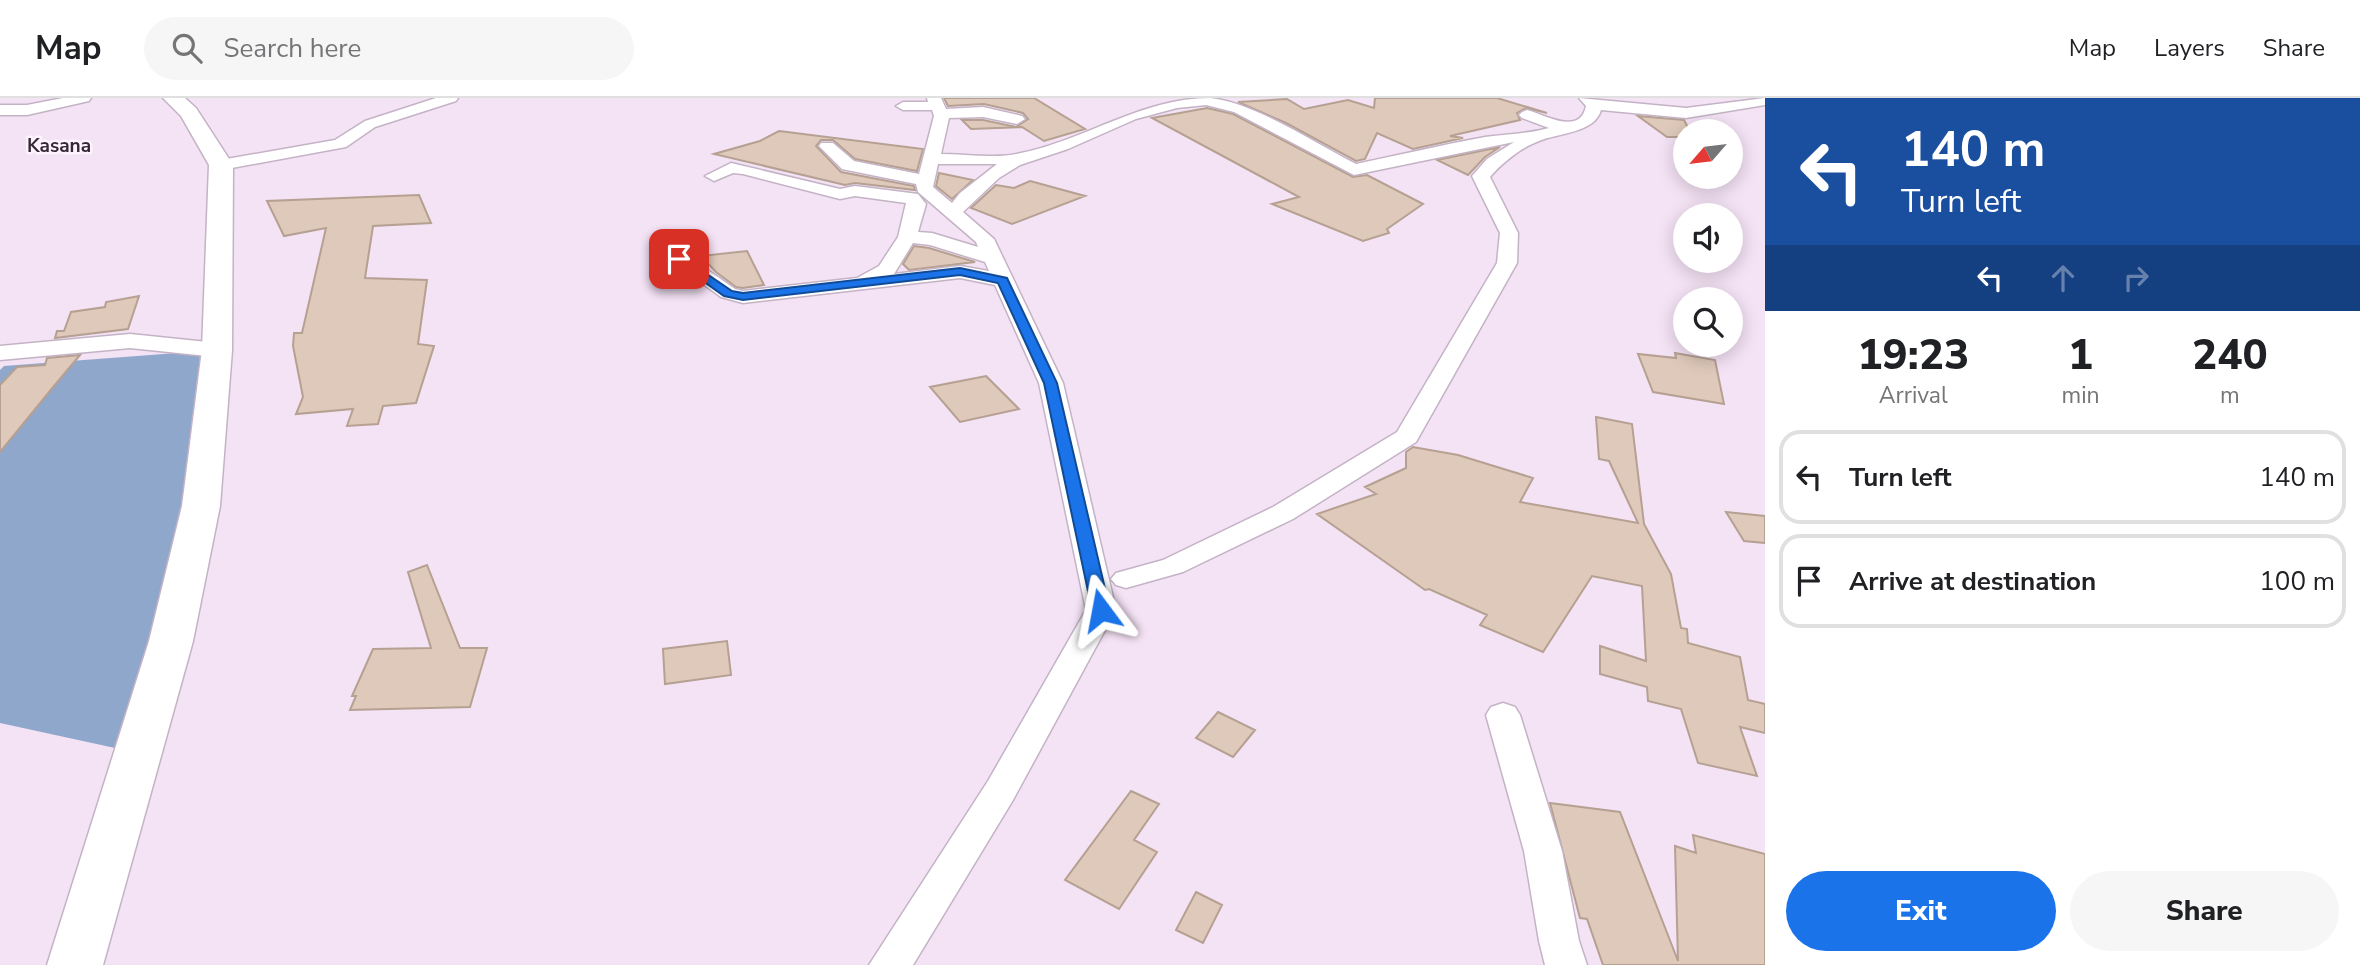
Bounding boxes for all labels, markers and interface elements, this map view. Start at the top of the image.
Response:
search box [144,17,634,80]
text: Map [35,26,102,71]
icon: search [168,29,206,67]
text: Search here [224,31,361,66]
text: Map [2069,32,2116,64]
text: Layers [2154,32,2225,64]
text: Share [2263,32,2325,64]
text: 140 m [1901,116,2045,183]
north arrow [1673,119,1743,189]
map controls [1673,119,1743,357]
icon: left [1786,126,1877,217]
district label: Kasana [27,133,91,159]
text: Turn left [1901,180,2021,223]
button: sound [1673,203,1743,273]
pin [649,229,709,289]
icon: arrive [660,240,698,278]
icon: left [1971,259,2009,297]
icon: ahead [2044,259,2082,297]
icon: right [2117,259,2155,297]
button: search [1673,287,1743,357]
text: 19:23 [1857,327,1969,384]
text: 1 [2068,327,2093,384]
text: 240 [2192,327,2268,384]
text: Arrival [1879,380,1948,411]
text: min [2062,380,2100,411]
text: m [2220,380,2240,411]
icon: left [1790,458,1828,496]
text: Turn left [1849,460,1952,495]
text: 140 m [2259,460,2335,495]
icon: arrive [1790,562,1828,600]
text: Arrive at destination [1849,564,2096,599]
text: 100 m [2259,564,2335,599]
position arrow [1064,573,1138,647]
button: Exit [1786,871,2056,951]
button: Share [2070,871,2339,951]

